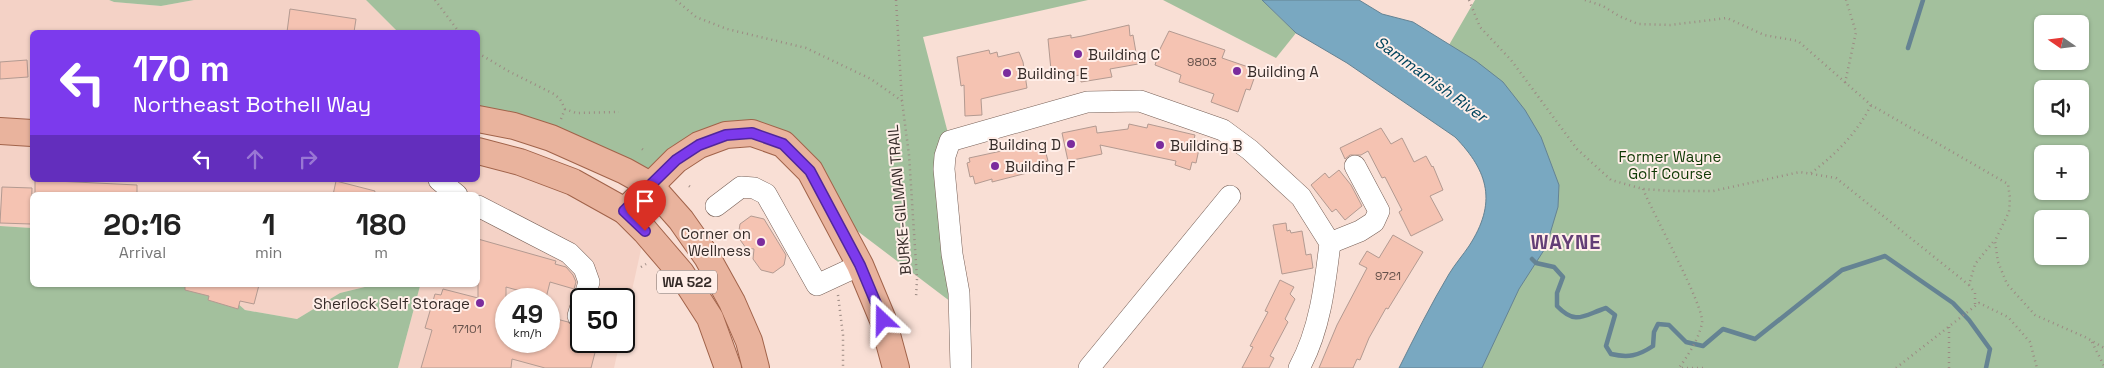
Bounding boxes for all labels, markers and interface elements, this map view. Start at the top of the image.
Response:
north arrow [2034,15,2089,70]
map controls [2034,15,2089,265]
water label: Sammamish River [1371,31,1493,128]
place label: Building C [1088,45,1160,64]
text: 170 m [133,47,230,91]
marker: Building C [1072,48,1084,60]
icon: left [50,50,115,115]
house number: 9803 [1187,54,1217,70]
place label: Building A [1247,62,1319,81]
place label: Building E [1017,64,1088,83]
marker: Building A [1231,65,1243,77]
marker: Building E [1001,67,1013,79]
button: sound [2034,80,2089,135]
text: Northeast Bothell Way [133,90,371,118]
street label: BURKE-GILMAN TRAIL [883,124,915,276]
place label: Building D [989,135,1061,154]
place label: Building B [1170,136,1242,155]
marker: Building D [1065,138,1077,150]
marker: Building B [1154,139,1166,151]
icon: left [188,145,216,173]
icon: ahead [241,145,269,173]
icon: right [294,145,322,173]
button: + [2034,145,2089,200]
park label: Former Wayne Golf Course [1619,147,1722,183]
place label: Building F [1005,157,1076,176]
marker: Building F [989,160,1001,172]
pin [624,180,666,231]
icon: arrive [631,187,659,215]
text: 20:16 [103,205,182,244]
text: 1 [262,205,275,244]
text: 180 [356,205,407,244]
button: − [2034,210,2089,265]
place label: Corner on Wellness [680,224,751,260]
district label: WAYNE [1531,229,1601,255]
marker: Corner on Wellness [755,236,767,248]
text: Arrival [119,242,166,263]
text: min [255,242,282,263]
text: m [374,242,388,263]
house number: 9721 [1375,268,1401,284]
road number: WA 522 [657,270,717,294]
speed limit sign: 50 [570,288,635,353]
position arrow [856,293,908,345]
place label: Sherlock Self Storage [314,294,470,313]
marker: Sherlock Self Storage [474,297,486,309]
text: 49 [512,298,543,330]
house number: 17101 [452,321,482,337]
text: km/h [513,325,542,341]

